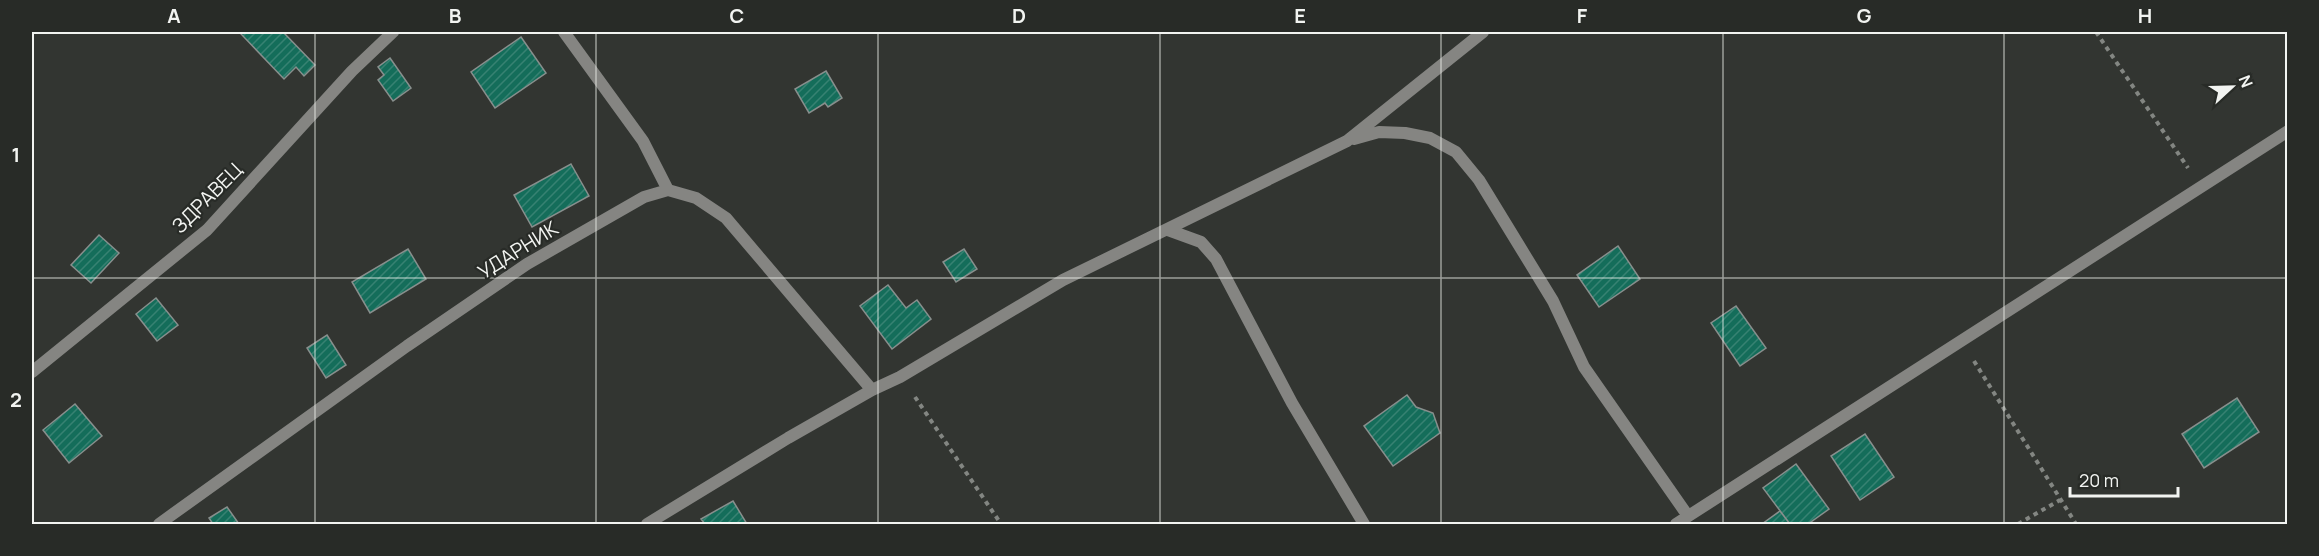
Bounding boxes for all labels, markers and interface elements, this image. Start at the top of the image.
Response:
text: A [167,2,181,29]
text: B [449,2,462,29]
text: C [730,2,744,29]
text: D [1012,2,1026,29]
text: E [1294,2,1306,29]
text: F [1577,2,1588,29]
text: G [1857,2,1872,29]
text: H [2138,2,2152,29]
north arrow [2202,57,2262,117]
text: N [2234,72,2258,91]
text: 1 [12,141,20,168]
street label: ЗДРАВЕЦ [166,156,248,239]
street label: УДАРНИК [472,214,563,285]
text: 2 [10,386,22,413]
scale bar [2070,460,2178,498]
text: 20 m [2079,468,2119,492]

